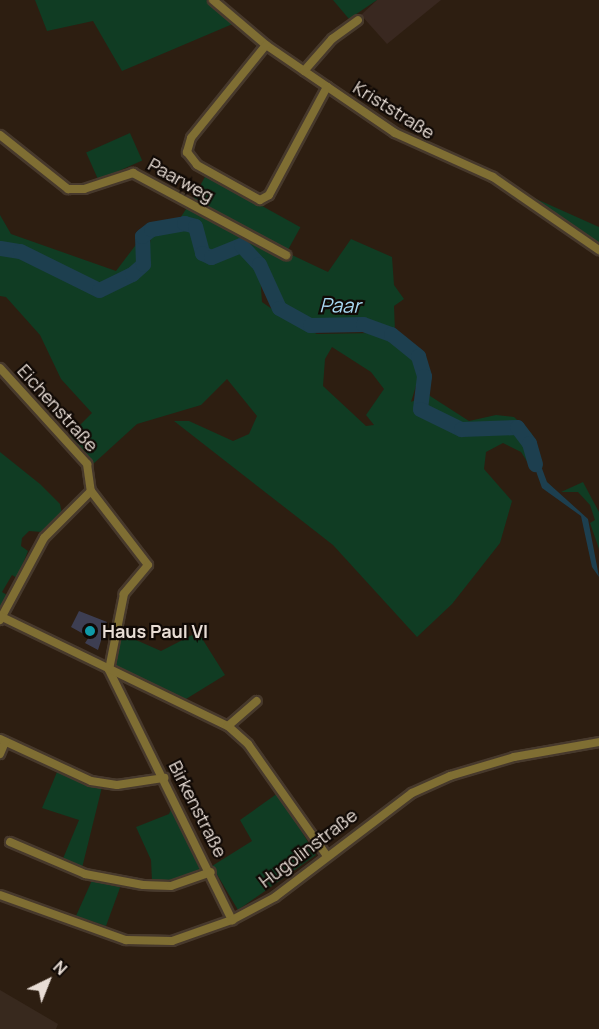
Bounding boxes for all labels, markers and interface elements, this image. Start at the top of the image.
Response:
street label: Kriststraße [349,76,439,144]
street label: Paarweg [144,153,218,207]
water label: Paar [319,293,361,317]
street label: Eichenstraße [13,360,103,456]
place label: Haus Paul VI [102,620,208,642]
marker: Haus Paul VI [83,624,97,638]
street label: Birkenstraße [164,757,232,861]
street label: Hugolinstraße [255,804,361,892]
north arrow [18,951,78,1011]
text: N [49,956,72,980]

